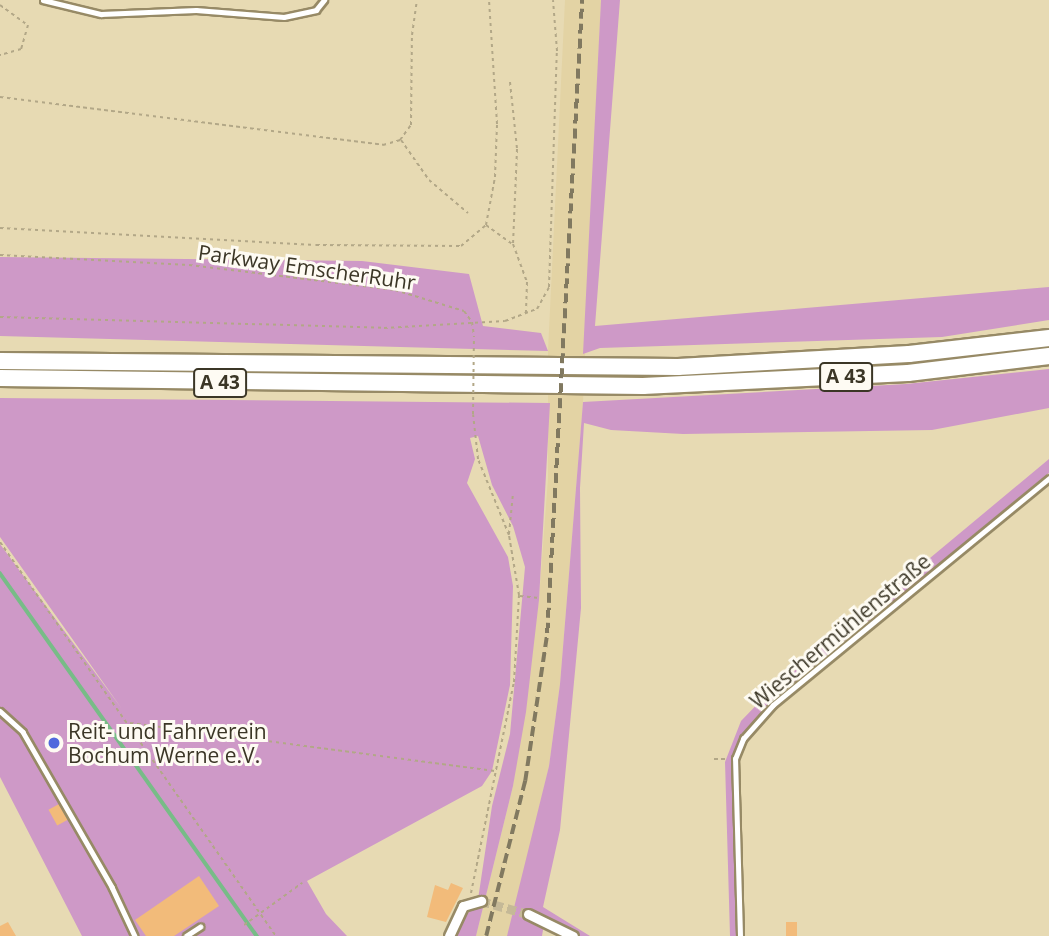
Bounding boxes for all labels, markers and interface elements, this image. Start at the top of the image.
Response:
street label: Parkway EmscherRuhr [197,239,417,295]
road number: A 43 [818,362,874,392]
road number: A 43 [192,368,248,398]
street label: Wieschermühlenstraße [745,548,935,714]
place label: Reit- und Fahrverein Bochum Werne e.V. [68,718,267,768]
marker: Reit- und Fahrverein Bochum Werne e.V. [46,735,62,751]

